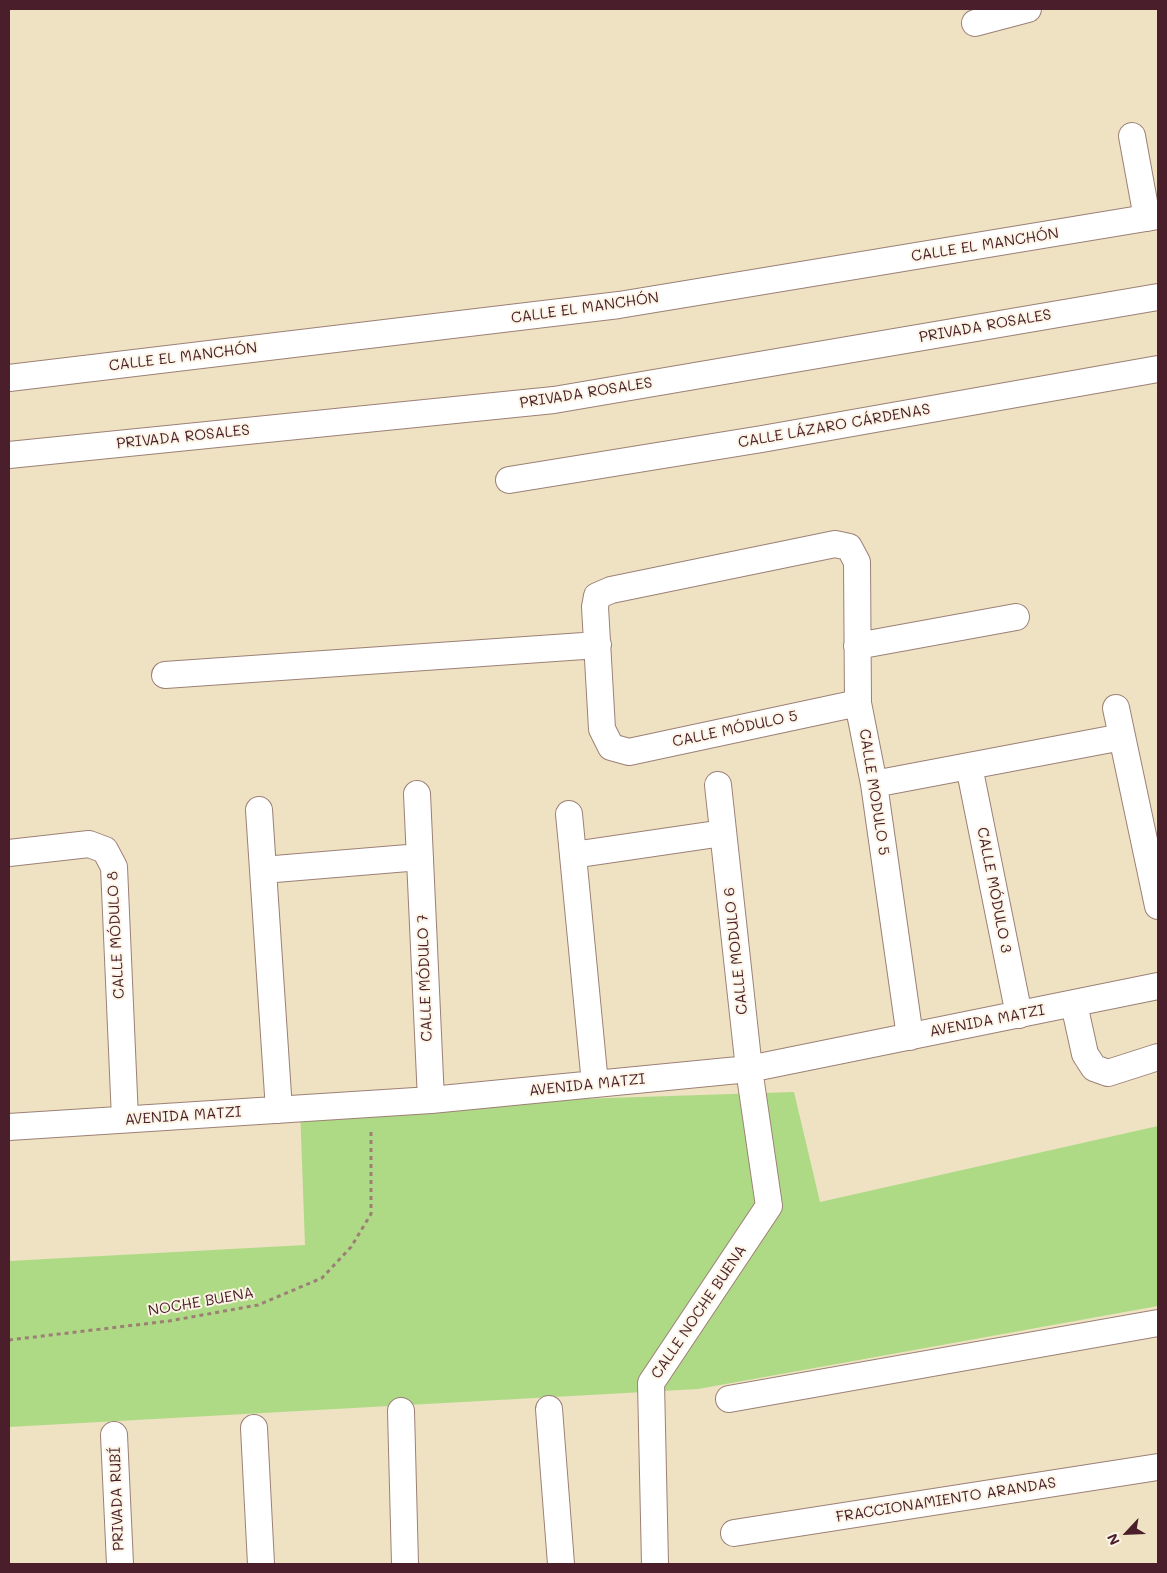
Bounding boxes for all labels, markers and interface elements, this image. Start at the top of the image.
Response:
street label: CALLE EL MANCHÓN [910,224,1060,266]
street label: CALLE EL MANCHÓN [510,289,660,327]
street label: PRIVADA ROSALES [918,306,1052,346]
street label: CALLE EL MANCHÓN [108,339,258,375]
street label: PRIVADA ROSALES [518,374,654,412]
street label: CALLE LÁZARO CÁRDENAS [737,400,931,452]
street label: PRIVADA ROSALES [115,421,251,453]
street label: CALLE MÓDULO 5 [671,707,799,751]
street label: CALLE MODULO 5 [855,728,893,856]
street label: CALLE MÓDULO 3 [973,826,1015,954]
street label: CALLE MÓDULO 8 [104,871,128,999]
street label: CALLE MODULO 6 [720,886,752,1016]
street label: CALLE MÓDULO 7 [414,914,436,1042]
street label: AVENIDA MATZI [928,1001,1046,1041]
street label: AVENIDA MATZI [528,1070,646,1100]
street label: AVENIDA MATZI [124,1103,242,1129]
street label: CALLE NOCHE BUENA [648,1242,750,1382]
street label: NOCHE BUENA [147,1284,255,1320]
street label: PRIVADA RUBÍ [106,1447,128,1551]
street label: FRACCIONAMIENTO ARANDAS [835,1474,1057,1526]
north arrow [1102,1508,1152,1558]
text: N [1102,1531,1124,1548]

